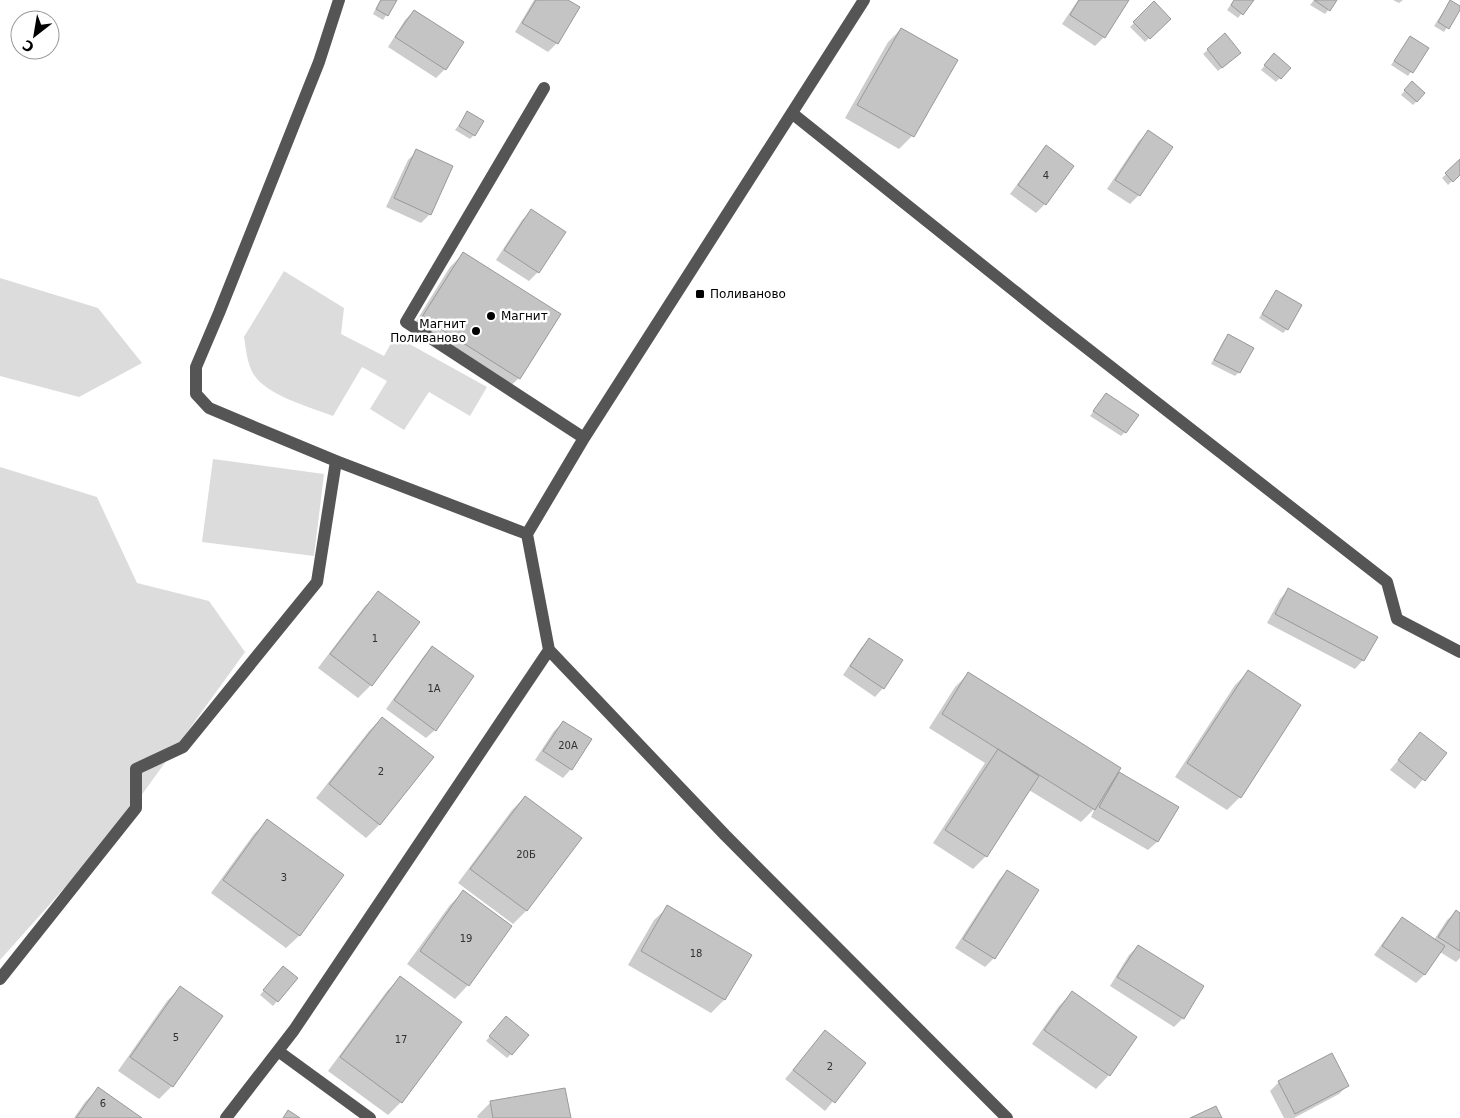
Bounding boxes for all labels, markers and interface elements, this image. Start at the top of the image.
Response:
north arrow [10,10,60,60]
text: С [20,37,37,56]
house number: 4 [1043,170,1049,181]
place label: Поливаново [710,287,786,301]
marker: Поливаново [694,288,706,300]
place label: Магнит [501,309,548,323]
marker: Магнит [485,310,497,322]
place label: Магнит Поливаново [390,317,466,345]
marker: Магнит Поливаново [470,325,482,337]
house number: 1 [372,633,378,644]
house number: 1А [427,683,441,694]
house number: 20А [558,740,578,751]
house number: 2 [378,766,384,777]
house number: 20Б [516,849,536,860]
house number: 3 [281,872,287,883]
house number: 19 [460,933,472,944]
house number: 18 [690,948,702,959]
house number: 5 [173,1032,179,1043]
house number: 17 [395,1034,407,1045]
house number: 2 [827,1061,833,1072]
house number: 6 [100,1098,106,1109]

